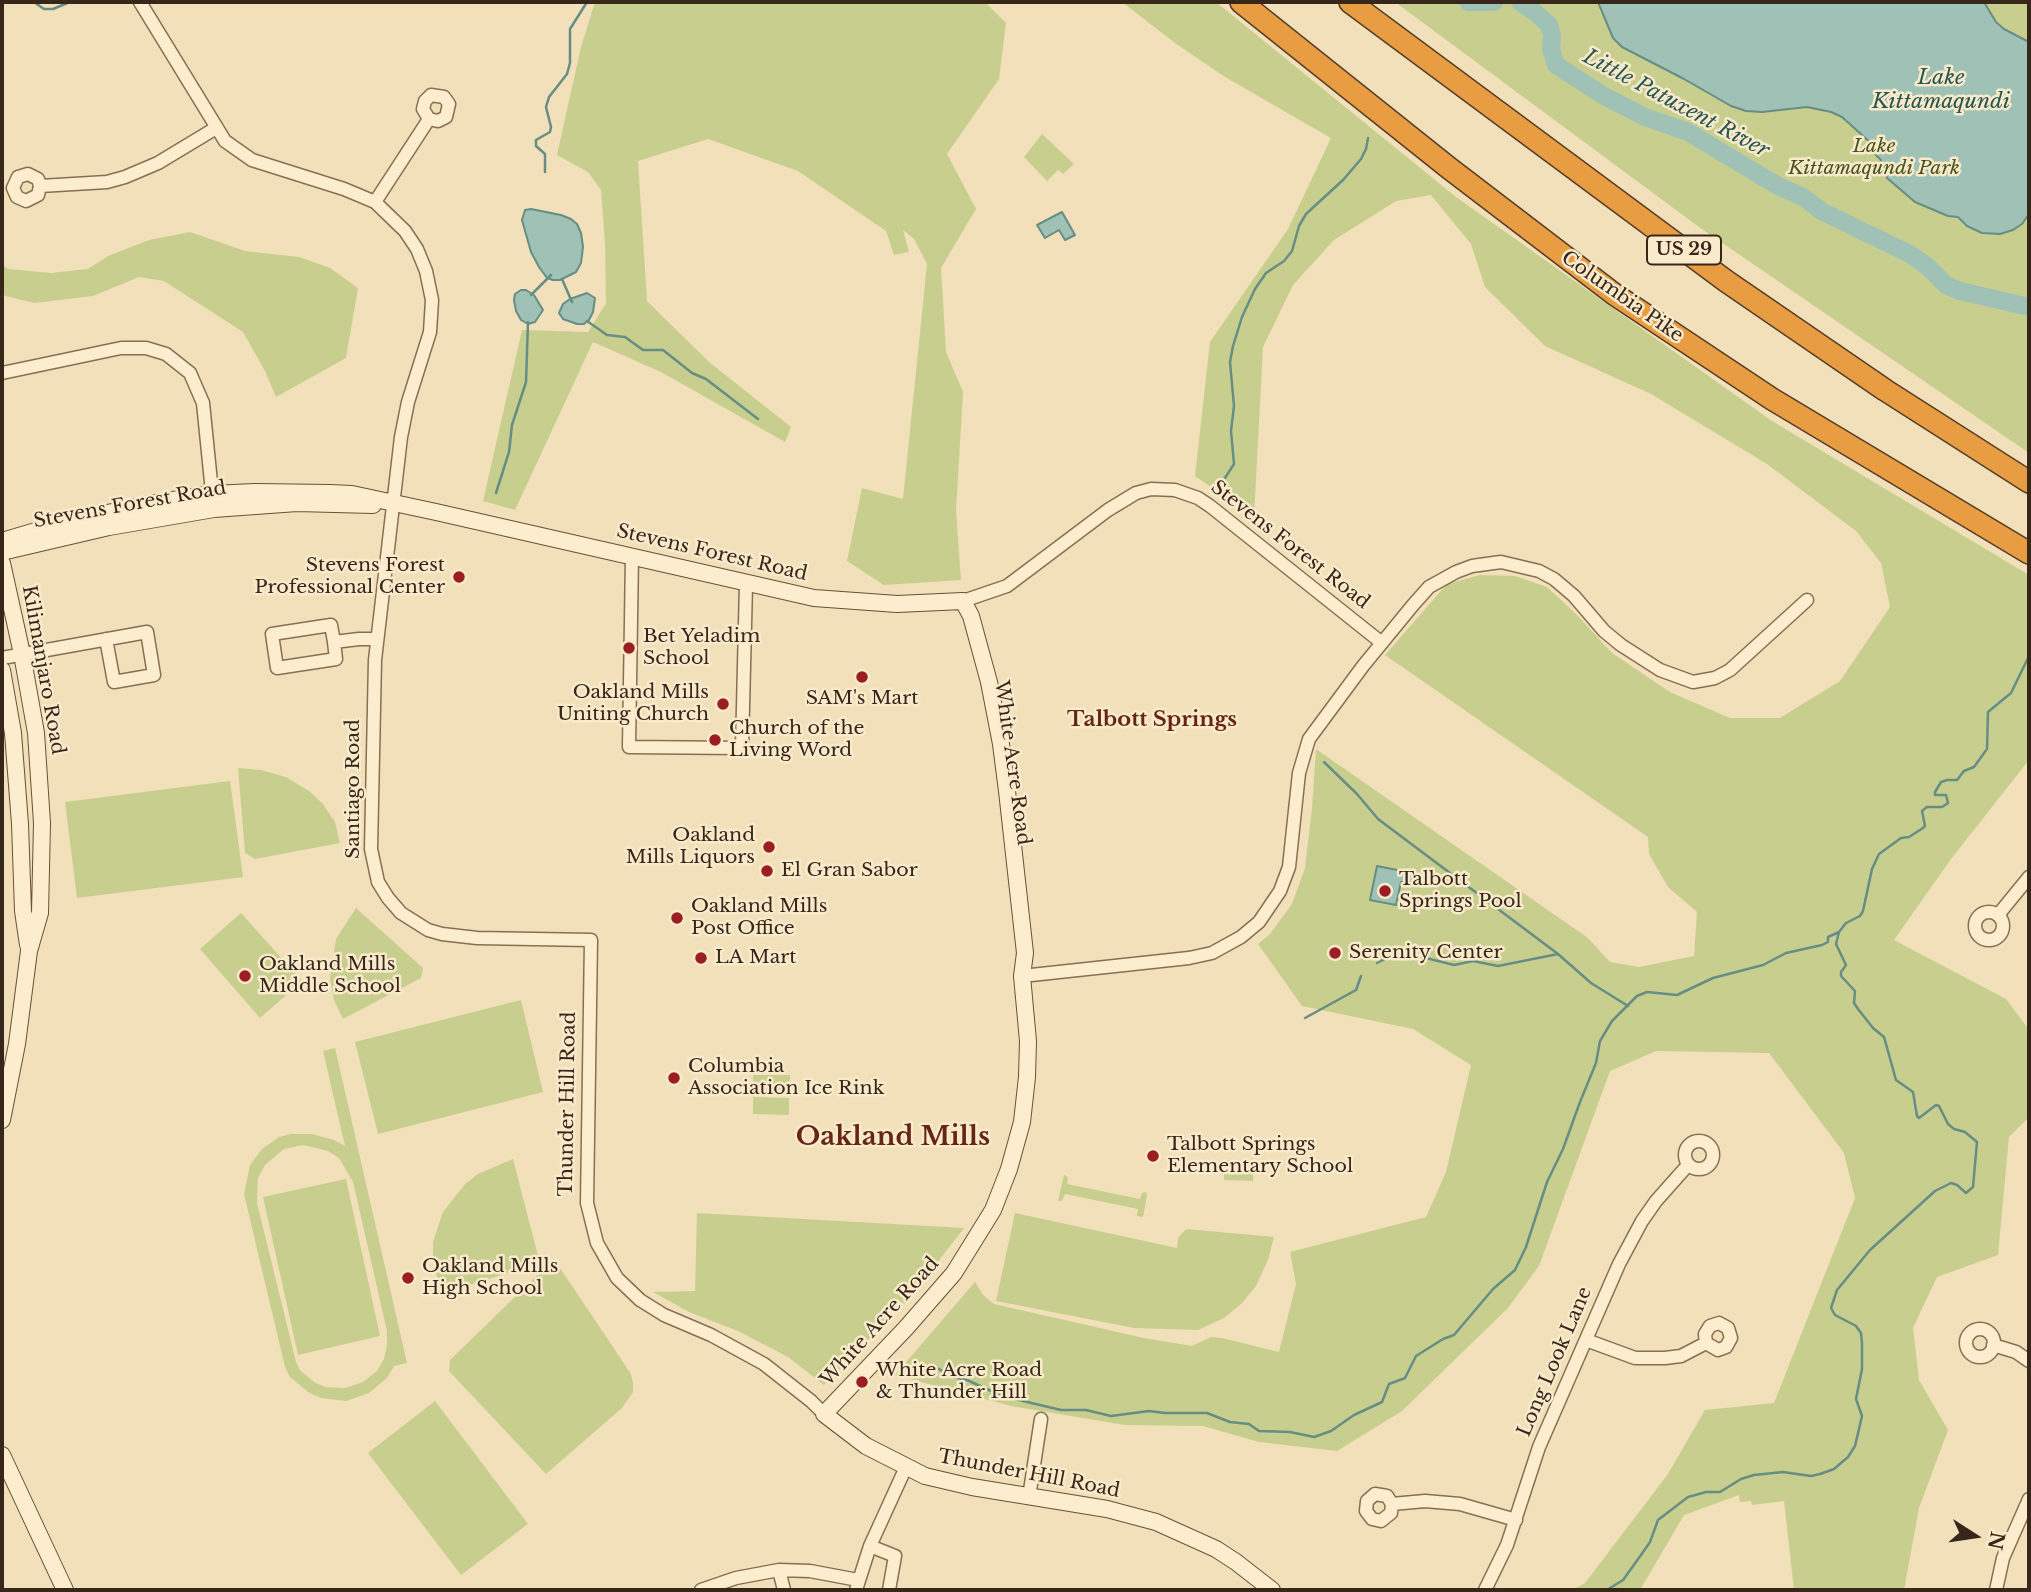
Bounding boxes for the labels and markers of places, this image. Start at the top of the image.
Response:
place label: Stevens Forest Professional Center [254,555,445,599]
marker: Stevens Forest Professional Center [451,569,467,585]
place label: Bet Yeladim School [643,626,760,670]
marker: Bet Yeladim School [621,640,637,656]
marker: SAM's Mart [854,669,870,685]
place label: Oakland Mills Uniting Church [557,682,709,726]
place label: SAM's Mart [806,688,918,710]
marker: Oakland Mills Uniting Church [715,696,731,712]
place label: Church of the Living Word [729,718,864,762]
marker: Church of the Living Word [707,732,723,748]
place label: Oakland Mills Liquors [626,825,755,869]
marker: Oakland Mills Liquors [761,839,777,855]
place label: El Gran Sabor [781,860,918,882]
marker: El Gran Sabor [759,863,775,879]
place label: Talbott Springs Pool [1399,869,1522,913]
marker: Talbott Springs Pool [1377,883,1393,899]
place label: Oakland Mills Post Office [691,896,827,940]
marker: Oakland Mills Post Office [669,910,685,926]
place label: Serenity Center [1349,942,1503,964]
marker: Serenity Center [1327,945,1343,961]
place label: LA Mart [715,947,796,969]
marker: LA Mart [693,950,709,966]
place label: Oakland Mills Middle School [259,954,401,998]
marker: Oakland Mills Middle School [237,968,253,984]
place label: Columbia Association Ice Rink [688,1056,884,1100]
marker: Columbia Association Ice Rink [666,1070,682,1086]
place label: Talbott Springs Elementary School [1167,1134,1353,1178]
marker: Talbott Springs Elementary School [1145,1148,1161,1164]
place label: Oakland Mills High School [422,1256,558,1300]
marker: Oakland Mills High School [400,1270,416,1286]
place label: White Acre Road & Thunder Hill [876,1360,1042,1404]
marker: White Acre Road & Thunder Hill [854,1374,870,1390]

